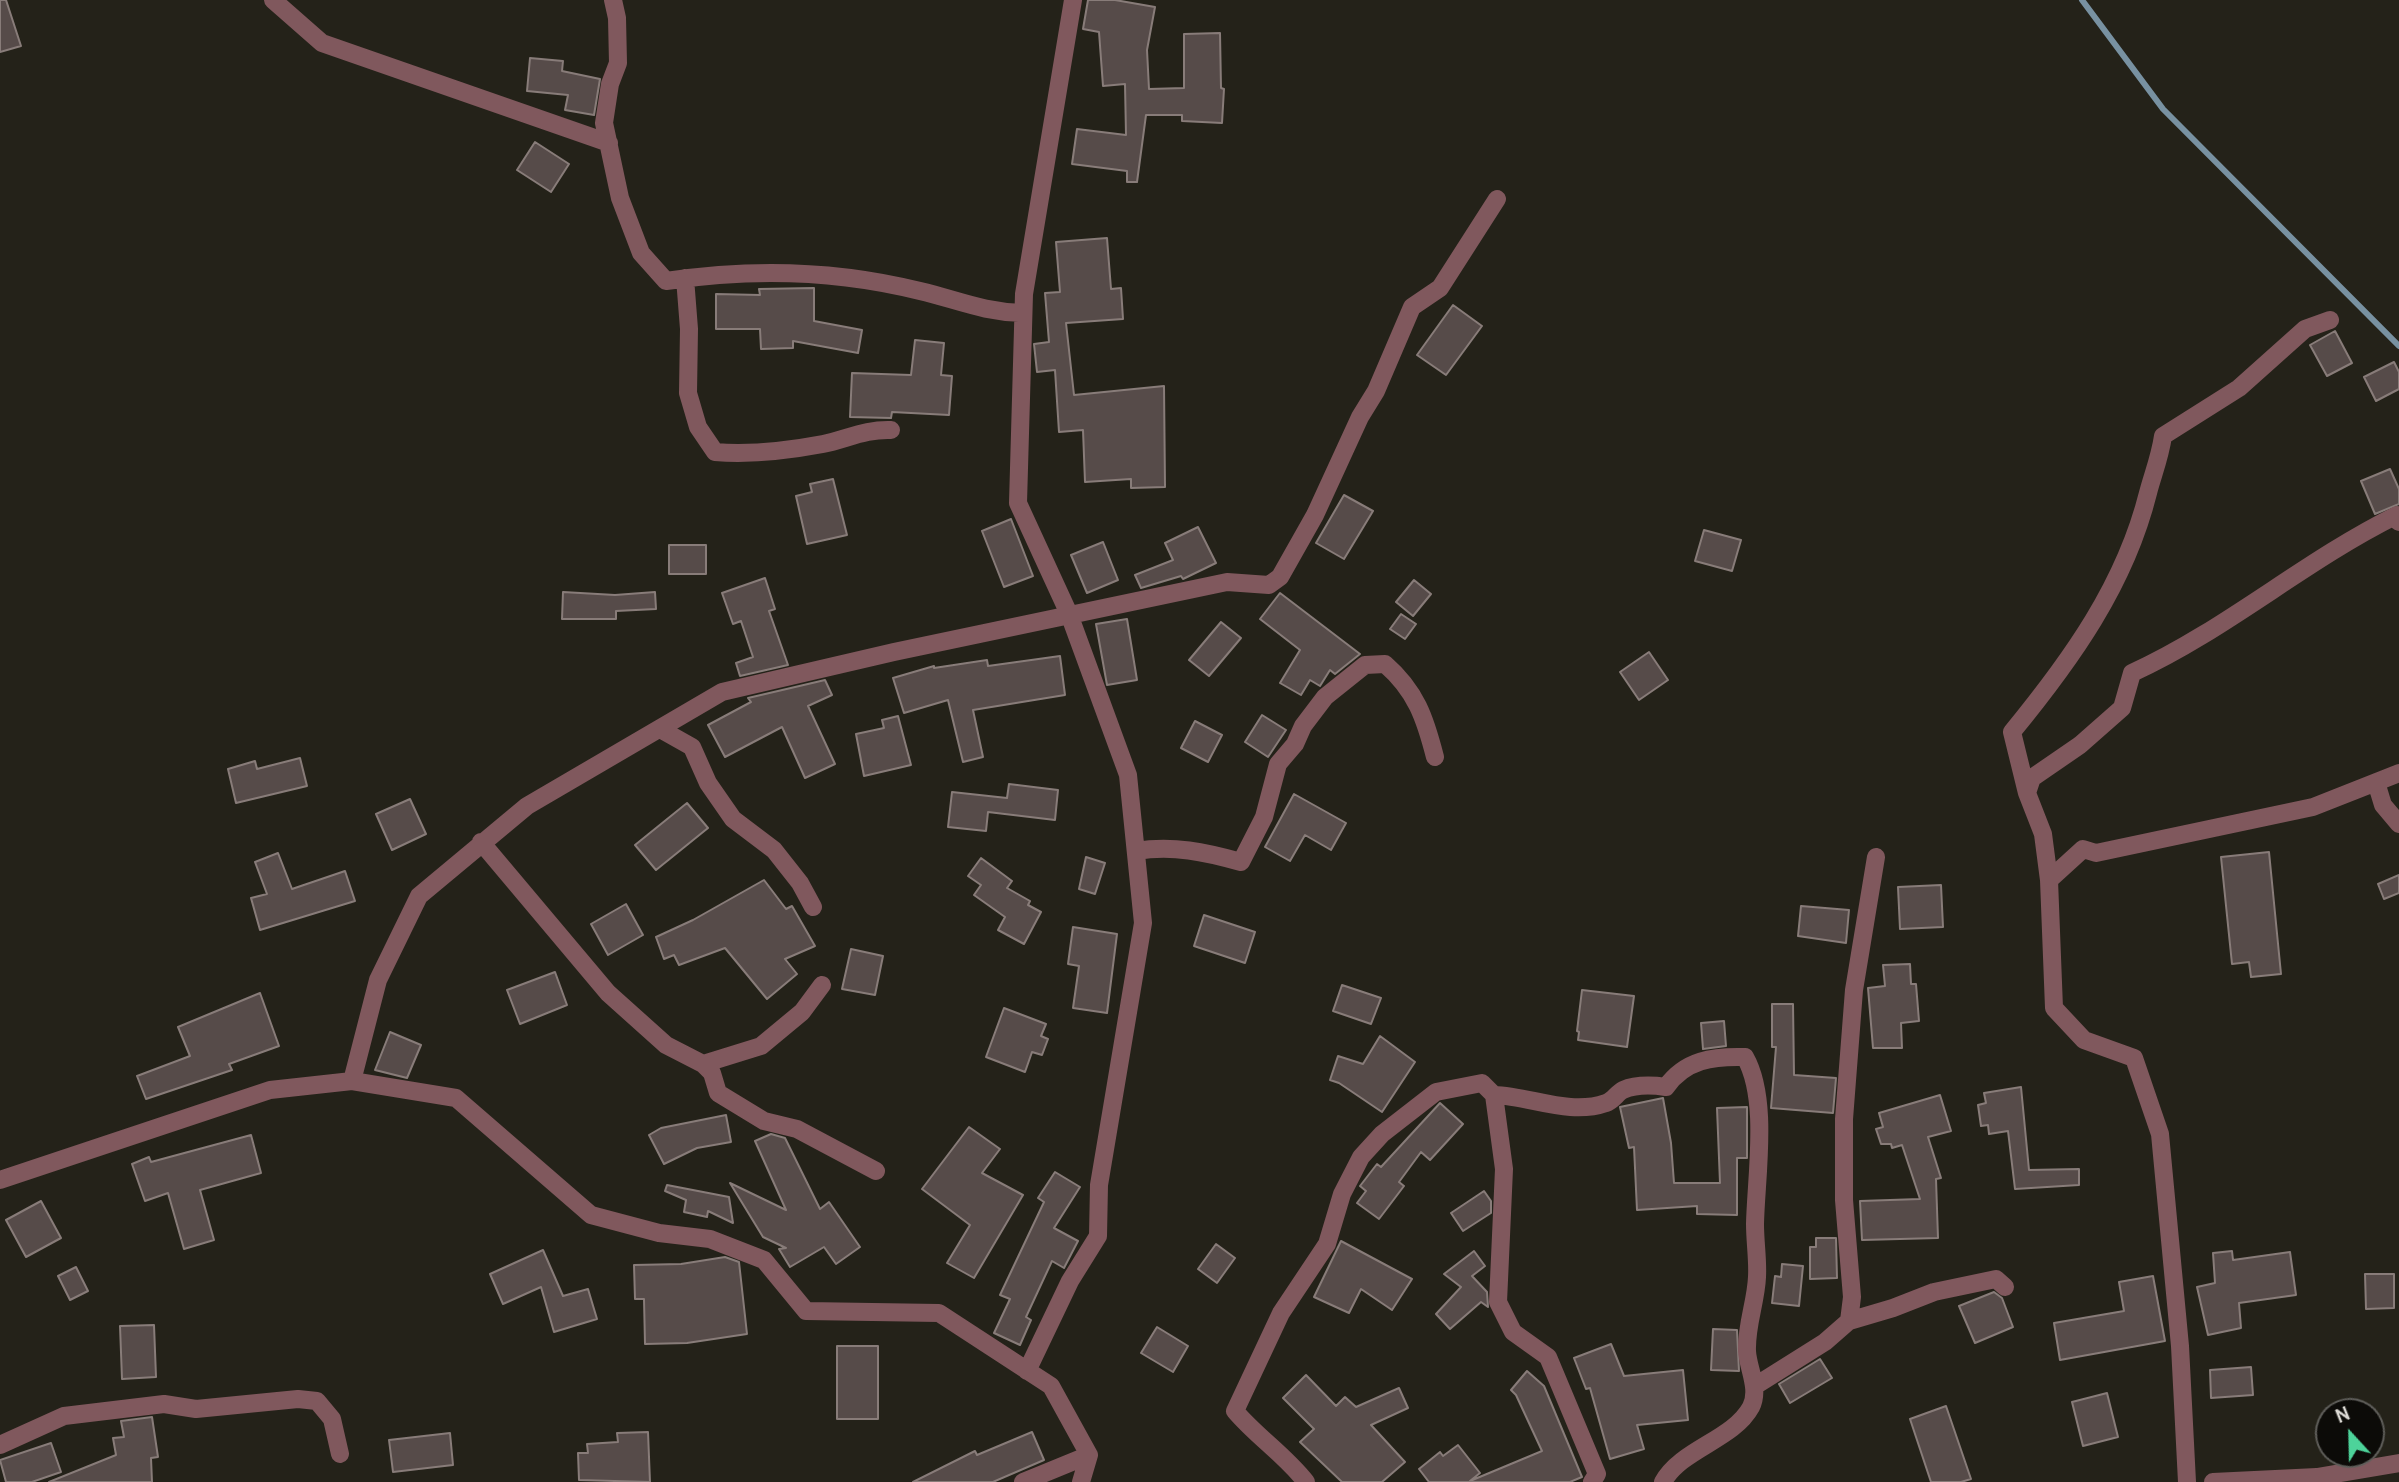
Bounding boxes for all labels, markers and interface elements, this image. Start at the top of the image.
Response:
north arrow [2315,1398,2385,1468]
text: N [2332,1402,2353,1428]

